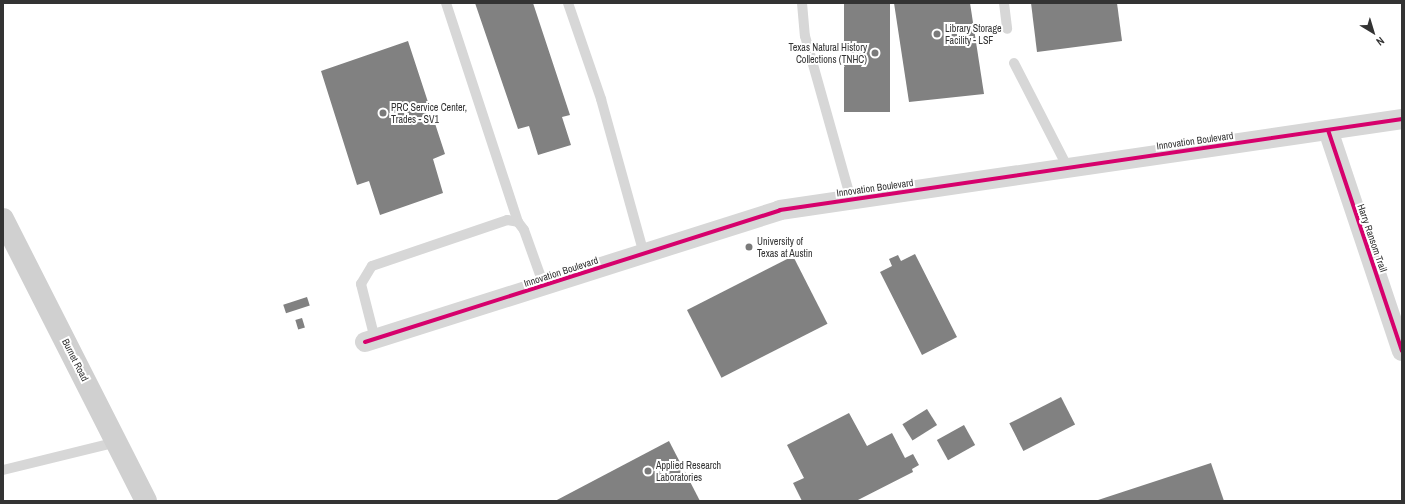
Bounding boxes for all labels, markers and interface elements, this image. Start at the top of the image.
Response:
north arrow [1353,12,1393,52]
place label: Library Storage Facility - LSF [945,22,1002,46]
marker: Library Storage Facility - LSF [932,29,942,39]
text: N [1374,34,1387,49]
place label: Texas Natural History Collections (TNHC) [789,41,867,64]
marker: Texas Natural History Collections (TNHC) [870,48,880,58]
place label: PRC Service Center, Trades - SV1 [391,101,467,124]
marker: PRC Service Center, Trades - SV1 [378,108,388,118]
street label: Innovation Boulevard [1156,130,1234,152]
street label: Innovation Boulevard [836,177,914,199]
street label: Harry Ransom Trail [1355,202,1389,274]
place label: University of Texas at Austin [757,235,813,258]
marker: University of Texas at Austin [744,242,754,252]
street label: Innovation Boulevard [522,254,600,290]
street label: Burnet Road [59,337,91,383]
place label: Applied Research Laboratories [656,459,721,482]
marker: Applied Research Laboratories [643,466,653,476]

